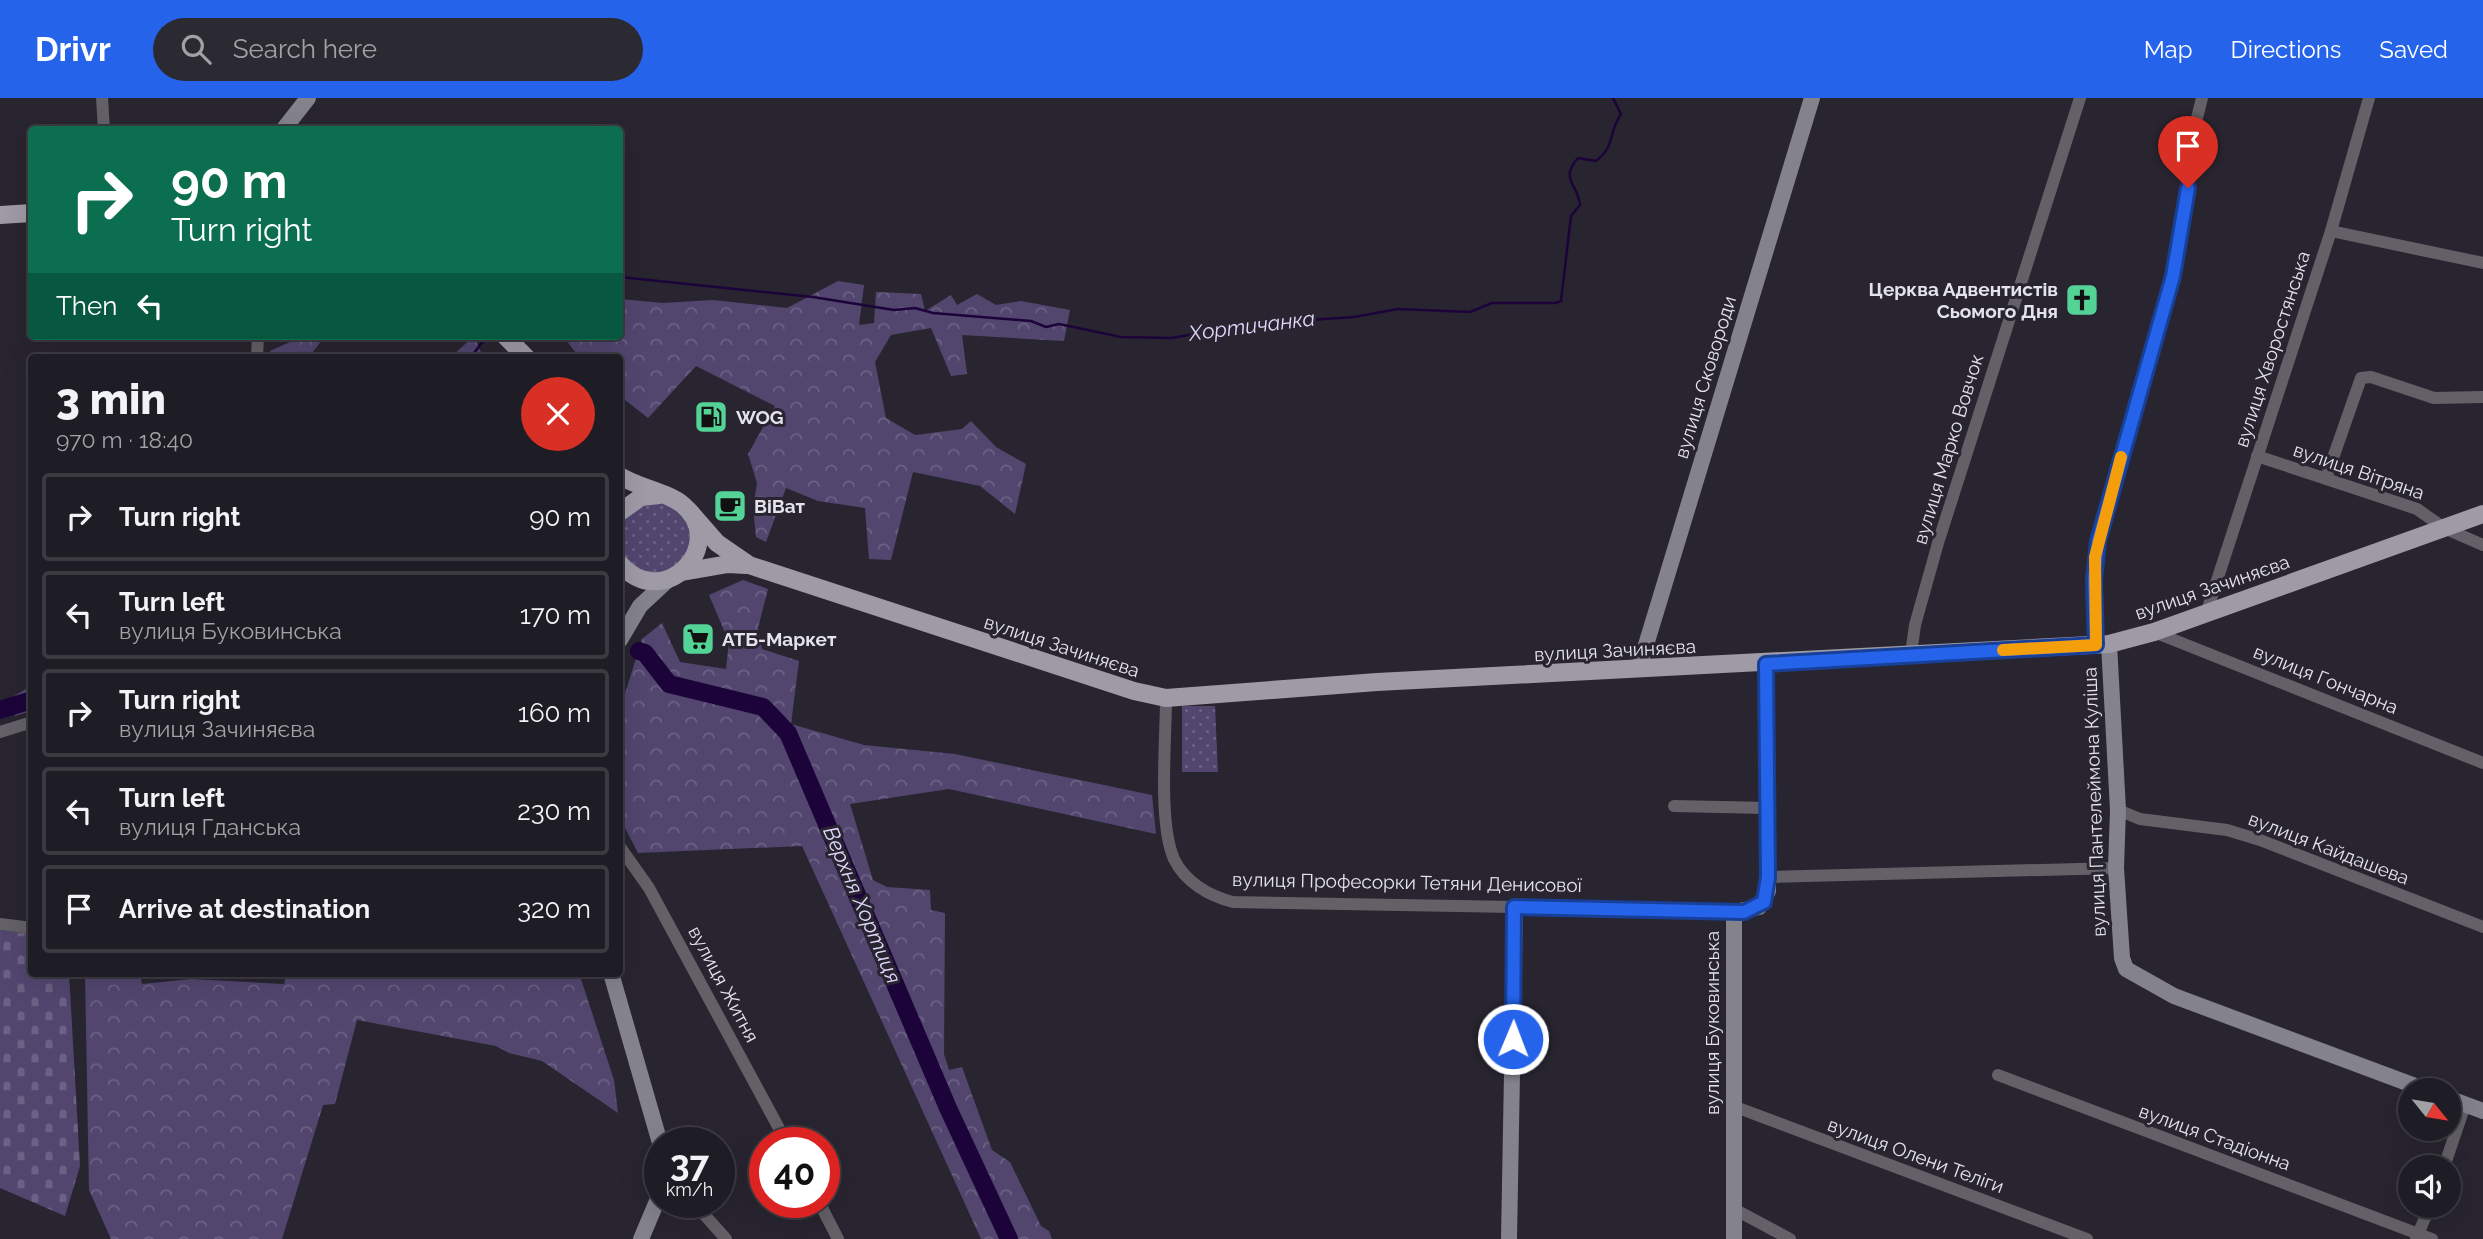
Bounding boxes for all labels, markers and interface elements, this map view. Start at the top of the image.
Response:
search box [153,18,643,81]
text: Drivr [35,30,111,69]
icon: search [177,30,215,68]
text: Search here [233,34,377,64]
text: Map [2144,35,2193,64]
text: Directions [2231,35,2341,64]
text: Saved [2379,35,2448,64]
pin [2158,116,2218,188]
icon: arrive [2169,127,2207,165]
text: 90 m [171,152,287,209]
icon: right [56,154,147,245]
text: Turn right [171,211,312,248]
street label: вулиця Хворостянська [2230,248,2314,450]
place label: Церква Адвентистів Сьомого Дня [1869,278,2058,322]
church icon: Церква Адвентистів Сьомого Дня [2063,281,2101,319]
icon: left [131,287,169,325]
text: Then [56,291,117,321]
street label: вулиця Сковороди [1670,293,1740,461]
water label: Хортичанка [1186,305,1316,346]
street label: вулиця Марко Вовчок [1909,351,1987,547]
text: 3 min [56,375,166,424]
button: close [521,377,595,451]
fuel station icon: WOG [692,398,730,436]
place label: WOG [736,406,784,428]
text: 970 m · 18:40 [56,426,193,453]
street label: вулиця Вітряна [2291,438,2427,504]
cafe icon: ВіВат [711,487,749,525]
place label: ВіВат [754,495,805,517]
icon: right [60,498,98,536]
text: Turn right [119,502,240,532]
text: 90 m [529,502,591,532]
street label: вулиця Зачиняєва [2132,550,2292,624]
text: Turn left [119,587,225,617]
icon: left [60,596,98,634]
text: 170 m [520,600,591,630]
street label: вулиця Зачиняєва [982,610,1142,682]
text: вулиця Буковинська [119,617,342,644]
supermarket icon: АТБ-Маркет [679,620,717,658]
place label: АТБ-Маркет [722,628,837,650]
street label: вулиця Зачиняєва [1533,635,1697,665]
street label: вулиця Гончарна [2251,640,2401,718]
street label: вулиця Пантелеймона Куліша [2078,667,2110,937]
text: Turn right [119,685,240,715]
icon: right [60,694,98,732]
text: 160 m [518,698,591,728]
text: вулиця Зачиняєва [119,715,315,742]
text: Turn left [119,783,225,813]
icon: left [60,792,98,830]
text: 230 m [517,796,591,826]
street label: вулиця Кайдашева [2246,807,2412,889]
text: вулиця Гданська [119,813,301,840]
water label: Верхня Хортиця [818,822,907,987]
street label: вулиця Професорки Тетяни Денисової [1232,868,1583,896]
icon: arrive [60,890,98,928]
text: Arrive at destination [119,894,370,924]
text: 320 m [517,894,591,924]
street label: вулиця Житня [684,922,764,1046]
street label: вулиця Буковинська [1701,931,1723,1115]
position arrow [1476,1002,1550,1076]
north arrow [2398,1078,2460,1141]
map controls [2398,1078,2461,1218]
street label: вулиця Стадіонна [2136,1099,2294,1175]
street label: вулиця Олени Теліги [1825,1113,2007,1197]
speed limit sign: 40 [749,1127,840,1218]
text: 37 [670,1143,709,1184]
button: sound [2398,1155,2461,1218]
text: km/h [666,1179,713,1200]

